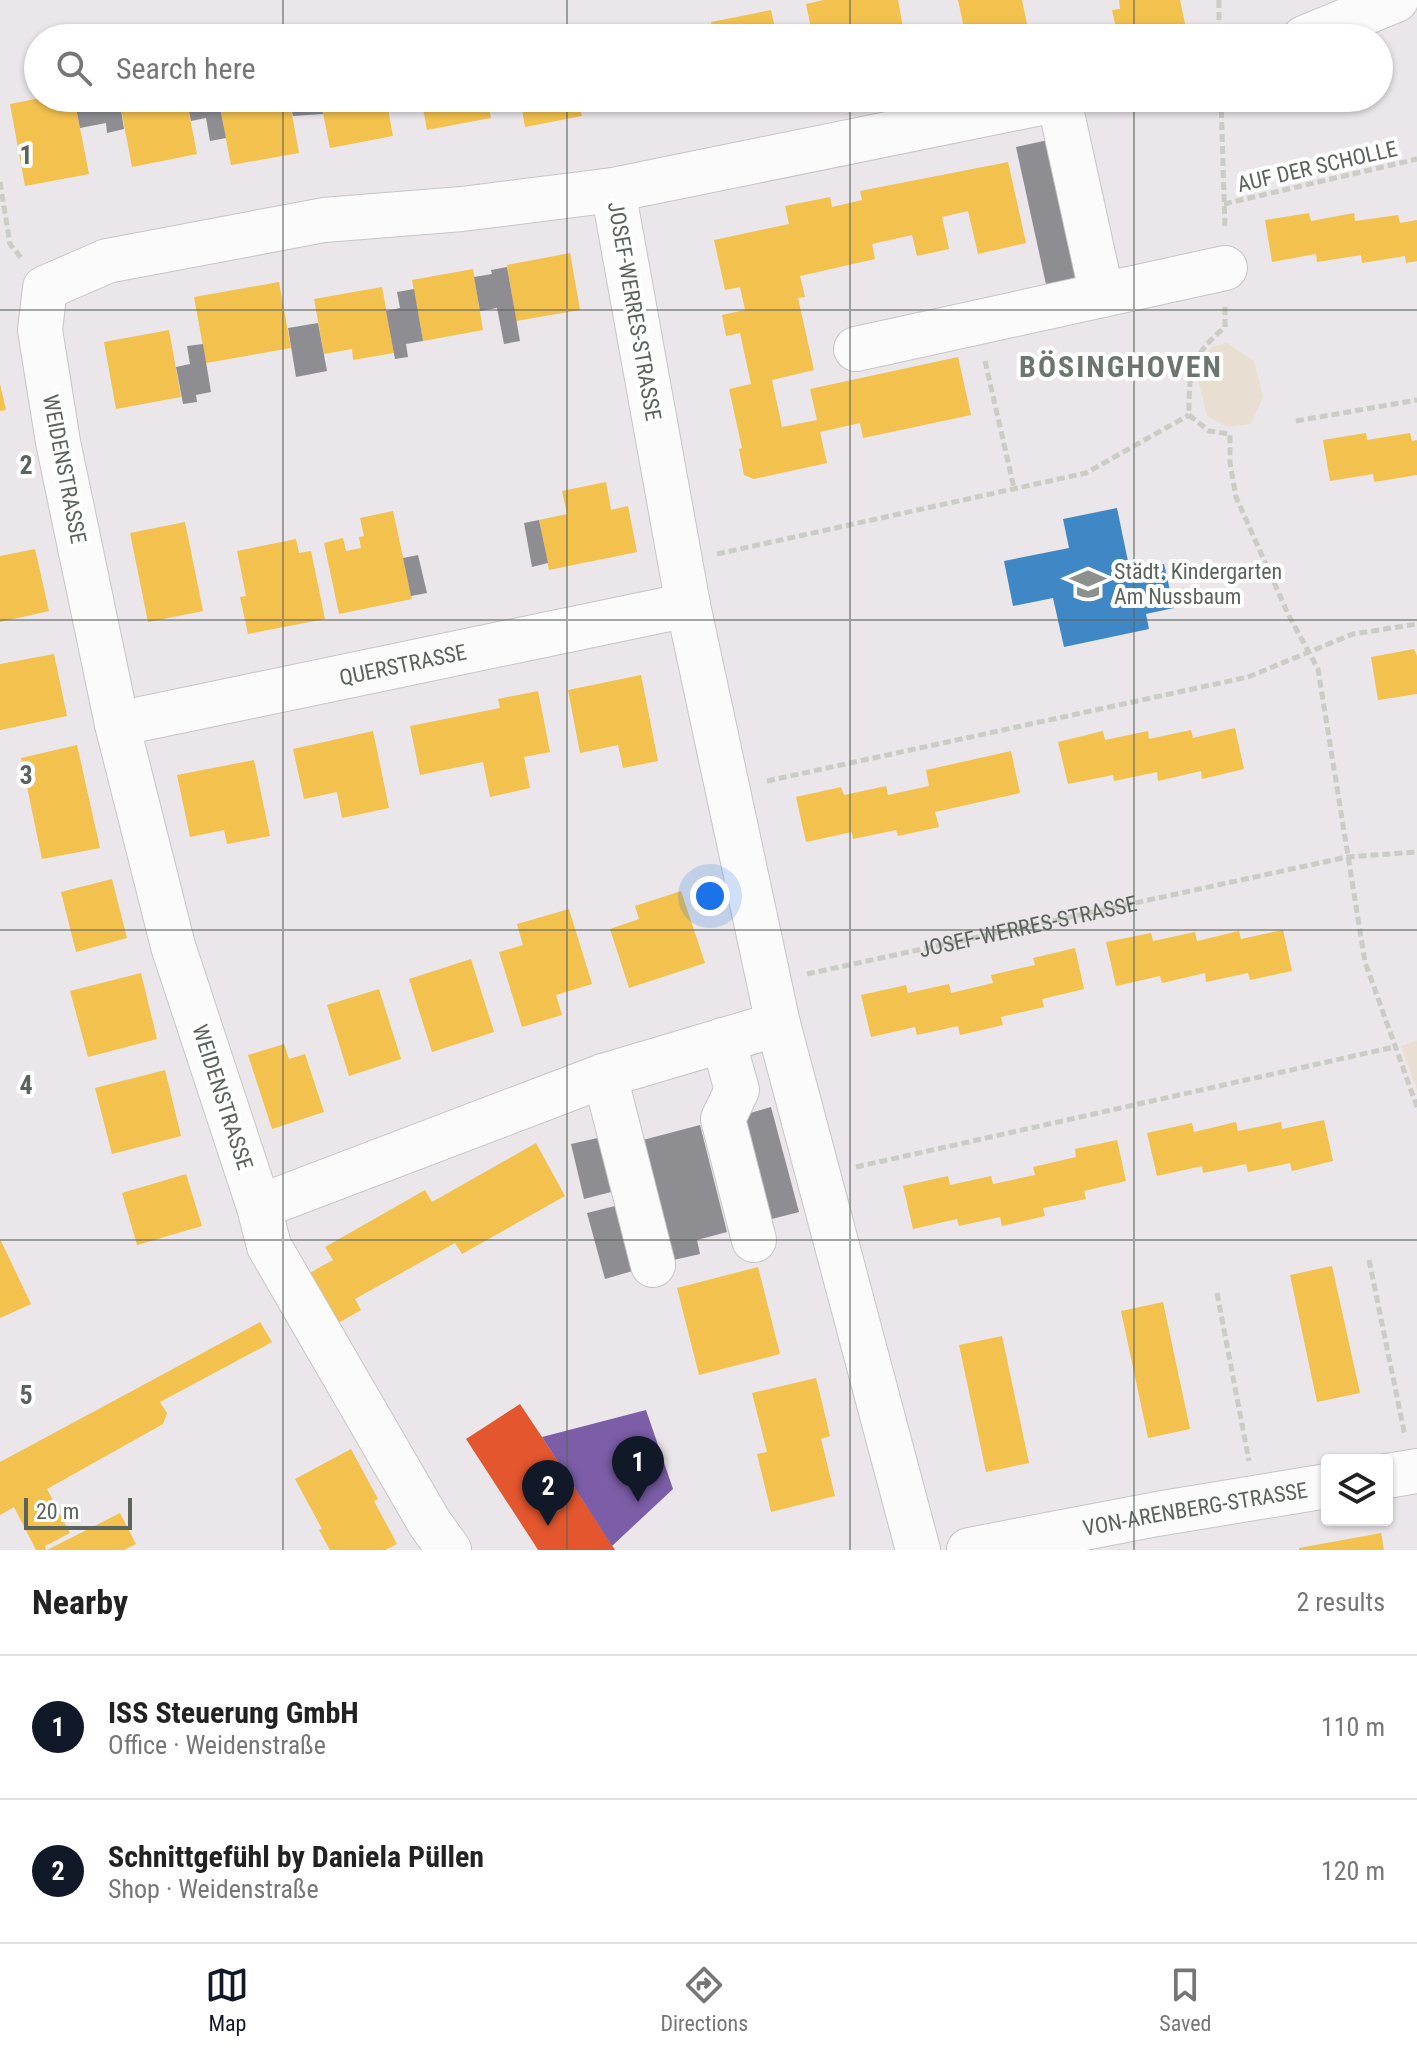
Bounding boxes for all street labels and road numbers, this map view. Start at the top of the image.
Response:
street label: AUF DER SCHOLLE [1235,136,1400,197]
street label: JOSEF-WERRES-STRASSE [603,200,666,423]
street label: WEIDENSTRASSE [38,392,91,546]
street label: QUERSTRASSE [337,639,469,690]
street label: JOSEF-WERRES-STRASSE [917,891,1139,962]
street label: WEIDENSTRASSE [187,1021,258,1173]
street label: VON-ARENBERG-STRASSE [1081,1477,1310,1541]

